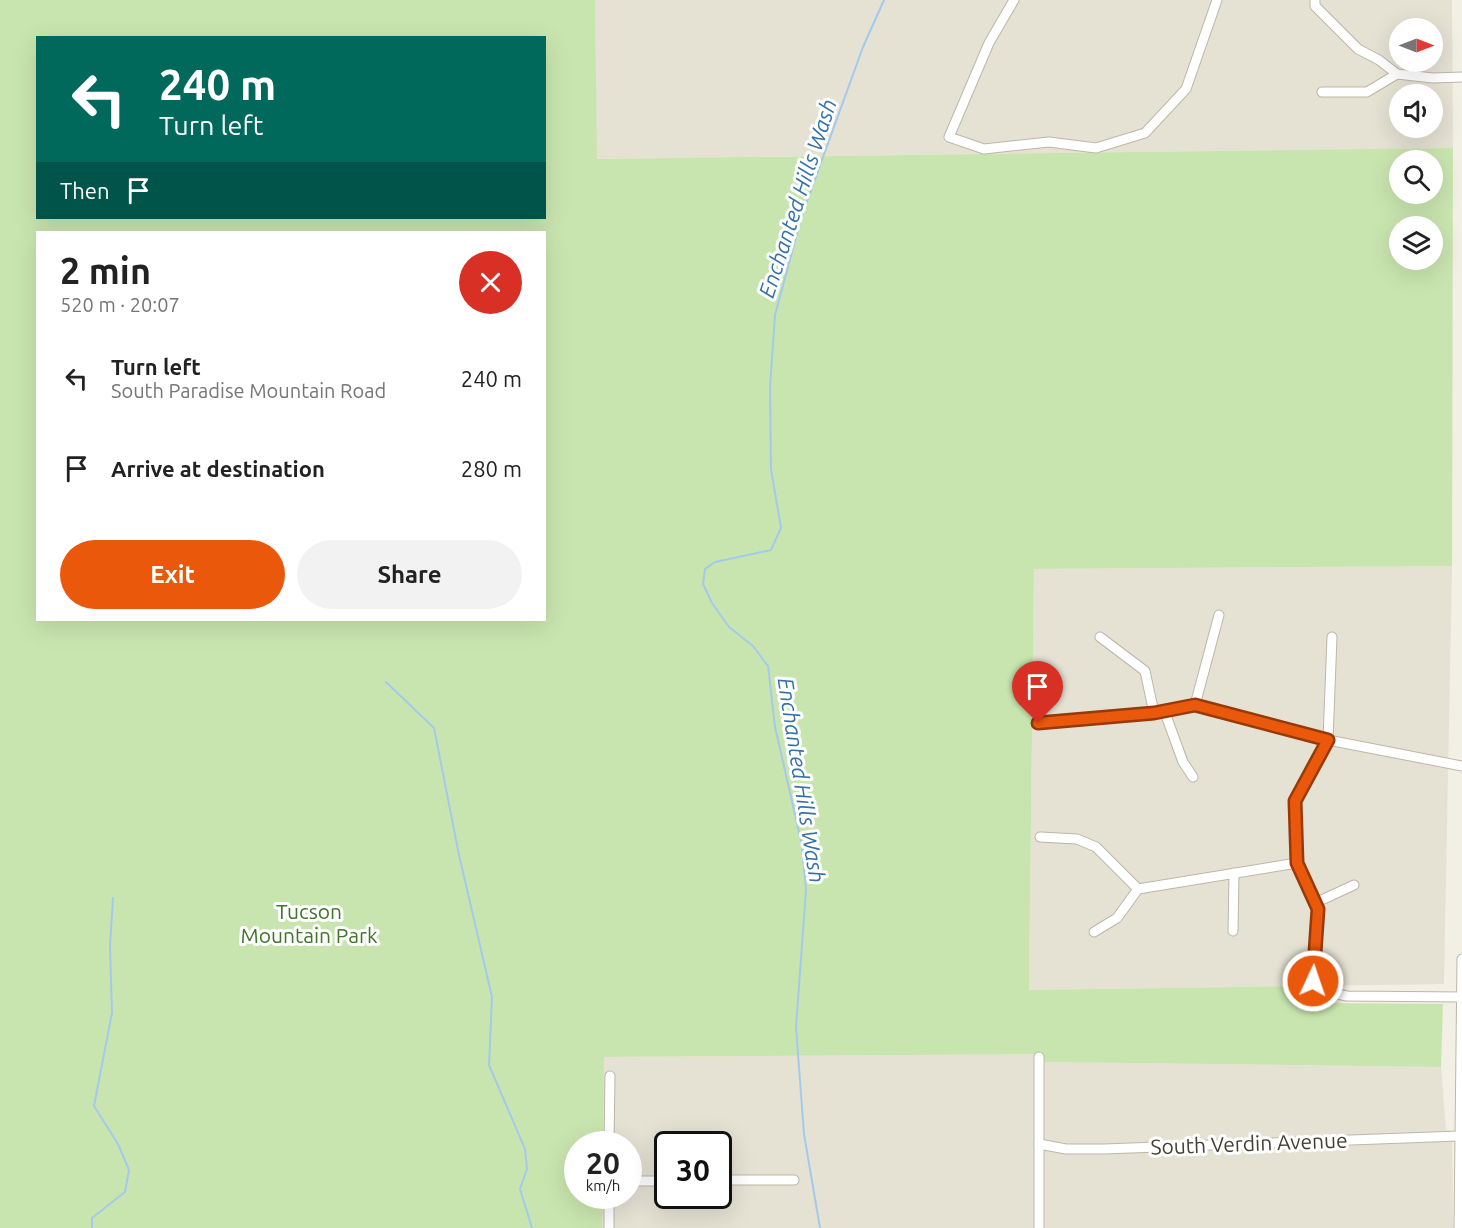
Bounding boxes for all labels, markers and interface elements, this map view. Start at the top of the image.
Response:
north arrow [1389,18,1443,72]
map controls [1389,18,1443,270]
icon: left [60,60,138,138]
text: 240 m [159,61,276,108]
button: sound [1389,84,1443,138]
water label: Enchanted Hills Wash [753,96,841,300]
text: Turn left [159,110,263,140]
button: search [1389,150,1443,204]
icon: arrive [122,174,155,207]
text: Then [60,178,110,203]
button: layers [1389,216,1443,270]
text: 2 min [60,250,151,291]
button: close [459,251,522,314]
text: 520 m · 20:07 [60,293,180,316]
text: Turn left [111,354,201,379]
icon: left [60,362,93,395]
text: 240 m [461,366,522,391]
text: South Paradise Mountain Road [111,379,386,402]
icon: arrive [60,452,93,485]
text: Arrive at destination [111,456,325,481]
text: 280 m [461,456,522,481]
button: Exit [60,540,285,609]
button: Share [297,540,522,609]
pin [1012,661,1063,723]
icon: arrive [1021,670,1054,703]
water label: Enchanted Hills Wash [773,676,831,884]
park label: Tucson Mountain Park [240,899,378,947]
position arrow [1281,949,1345,1013]
street label: South Verdin Avenue [1150,1128,1348,1158]
speed limit sign: 30 [654,1131,732,1209]
text: 20 [586,1146,620,1180]
text: km/h [586,1177,620,1194]

